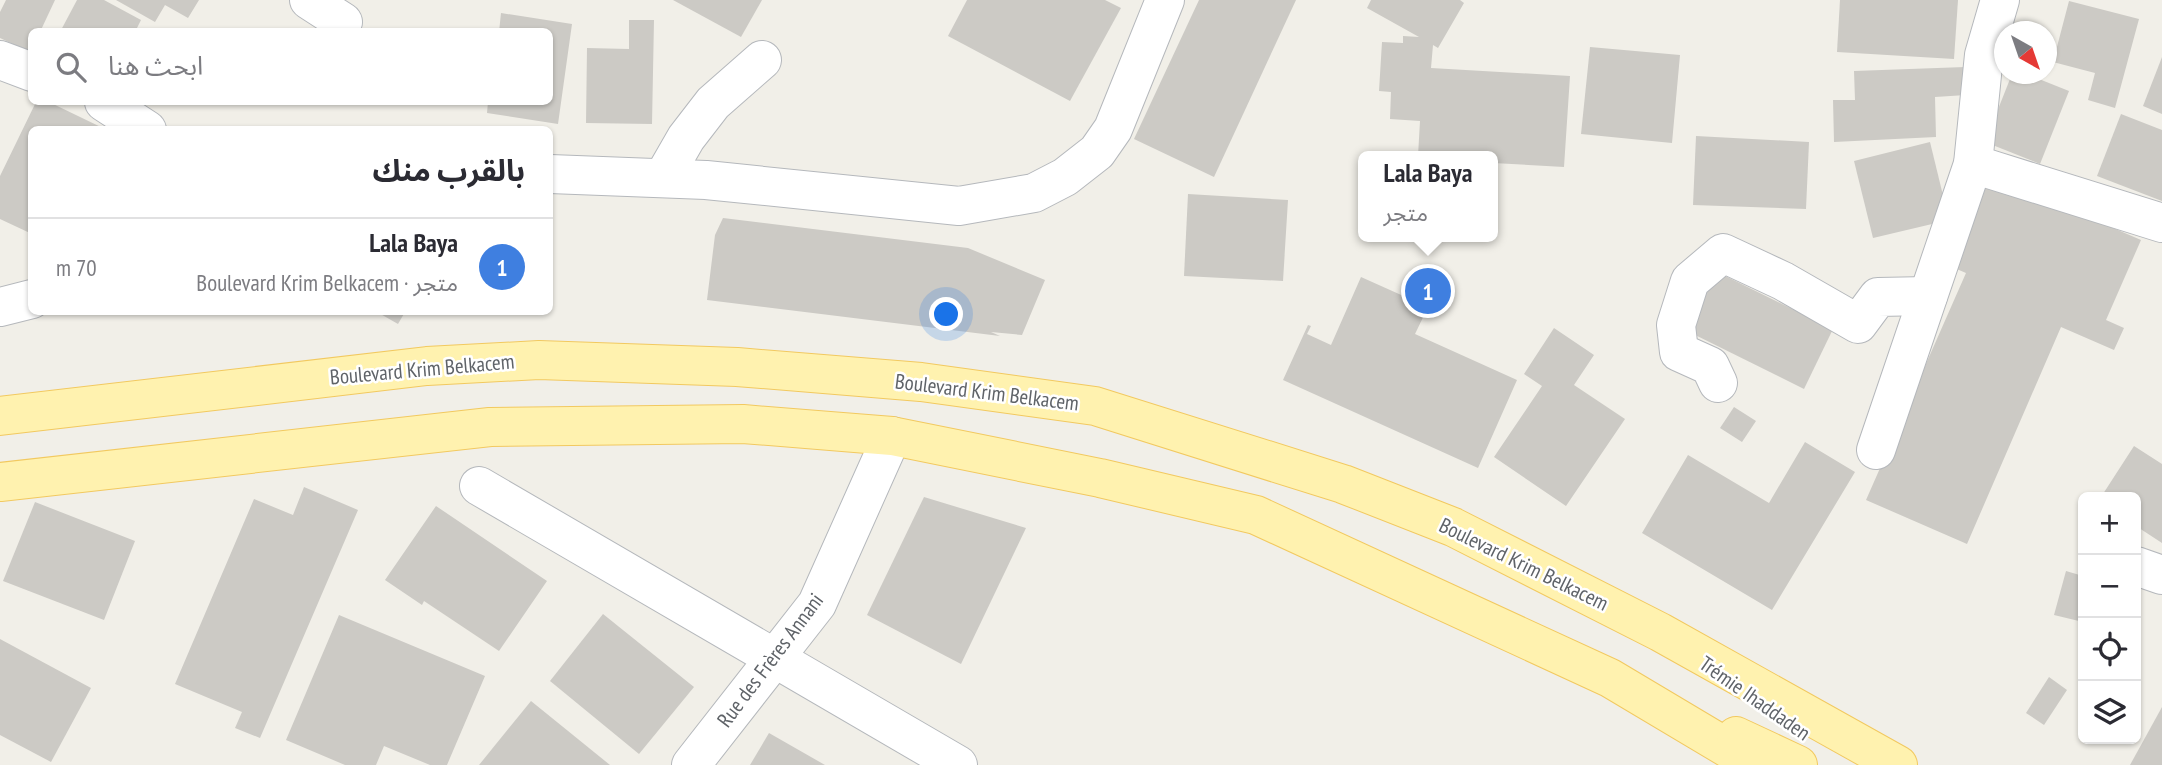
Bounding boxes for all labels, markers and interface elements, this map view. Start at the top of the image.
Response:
north arrow [1994,21,2057,84]
search box [28,28,553,105]
icon: search [52,48,90,86]
text: ابحث هنا [108,49,203,82]
text: بالقرب منك [373,150,525,189]
popup [1358,151,1498,242]
text: Lala Baya [1384,156,1472,189]
text: متجر [1384,198,1428,227]
text: Lala Baya [369,226,458,259]
text: 70 m [56,253,97,282]
text: 1 [497,253,508,282]
pin: 1 [1405,265,1451,317]
text: متجر · Boulevard Krim Belkacem [196,268,458,297]
your location [929,297,963,331]
street label: Boulevard Krim Belkacem [329,347,515,391]
street label: Boulevard Krim Belkacem [894,367,1080,417]
map controls [2078,492,2141,744]
button: + [2078,492,2141,555]
street label: Boulevard Krim Belkacem [1435,511,1613,617]
button: − [2078,555,2141,618]
street label: Rue des Frères Annani [711,588,829,732]
button: locate [2078,618,2141,681]
street label: Trémie Ihaddaden [1694,650,1816,746]
button: layers [2078,681,2141,744]

